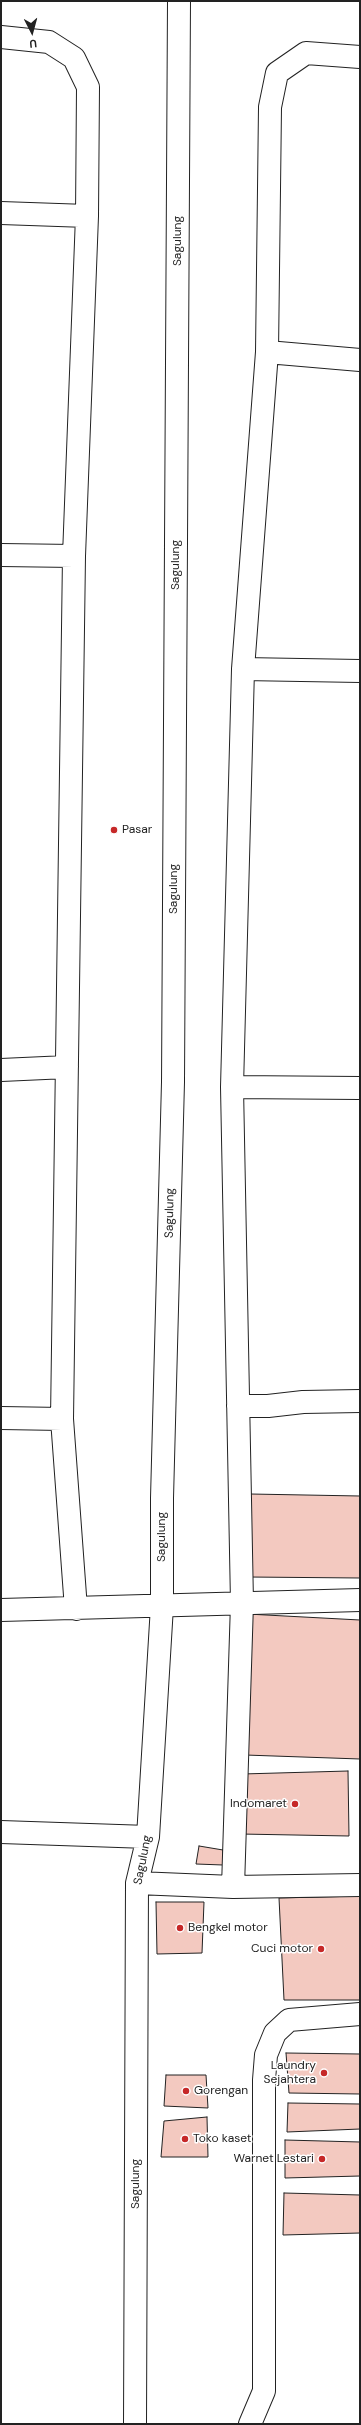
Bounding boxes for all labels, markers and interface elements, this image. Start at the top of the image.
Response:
north arrow [12,12,52,52]
text: U [29,37,38,51]
street label: Sagulung [171,216,185,266]
street label: Sagulung [169,540,183,590]
place label: Pasar [122,823,152,837]
marker: Pasar [109,825,119,835]
street label: Sagulung [167,864,181,914]
street label: Sagulung [162,1188,178,1238]
street label: Sagulung [155,1512,169,1562]
place label: Indomaret [230,1797,287,1811]
marker: Indomaret [290,1799,300,1809]
street label: Sagulung [131,1834,155,1886]
place label: Bengkel motor [188,1921,268,1935]
marker: Bengkel motor [175,1923,185,1933]
place label: Cuci motor [251,1942,313,1956]
marker: Cuci motor [316,1944,326,1954]
place label: Laundry Sejahtera [264,2059,316,2087]
marker: Laundry Sejahtera [319,2068,329,2078]
place label: Gorengan [194,2084,248,2098]
marker: Gorengan [181,2086,191,2096]
place label: Toko kaset [193,2132,252,2146]
marker: Toko kaset [180,2134,190,2144]
place label: Warnet Lestari [233,2152,314,2166]
marker: Warnet Lestari [317,2154,327,2164]
street label: Sagulung [129,2159,143,2209]

